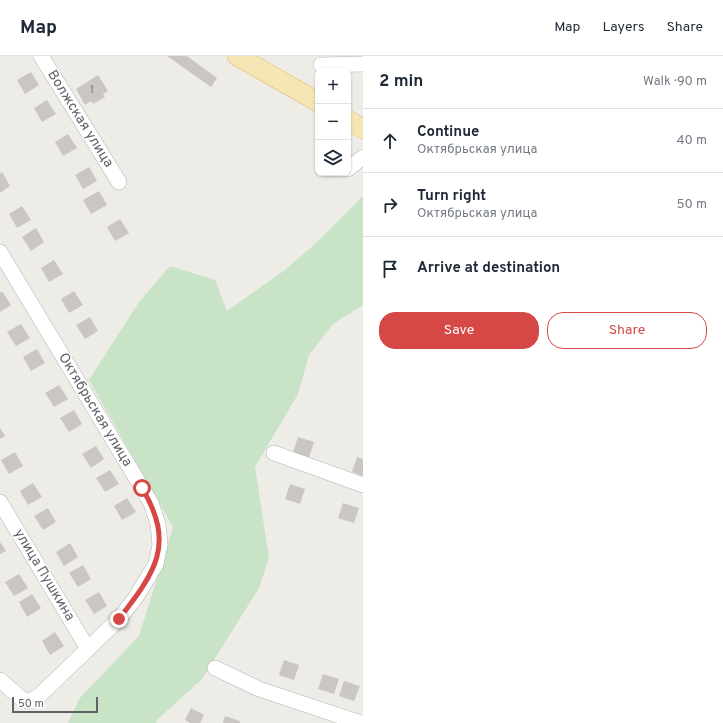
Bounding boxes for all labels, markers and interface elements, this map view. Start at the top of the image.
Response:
text: Map [20,16,57,40]
text: Map [554,19,580,36]
text: Layers [602,19,644,36]
text: Share [666,19,703,36]
street label: Волжская улица [43,67,117,171]
map controls [315,68,351,176]
button: + [315,68,351,104]
text: 2 min [379,71,423,93]
text: Walk · 90 m [643,74,707,90]
house number: 1 [90,82,94,98]
button: − [315,104,351,140]
text: Continue [417,123,479,142]
icon: ahead [379,130,401,152]
text: 40 m [677,133,707,149]
button: layers [315,140,351,176]
text: Октябрьская улица [417,142,537,158]
text: Turn right [417,187,486,206]
icon: right [379,194,401,216]
text: 50 m [677,197,707,213]
text: Октябрьская улица [417,206,537,222]
icon: arrive [379,258,401,280]
text: Arrive at destination [417,259,560,278]
button: Save [379,312,539,349]
button: Share [547,312,707,349]
street label: Октябрьская улица [54,350,136,470]
route start [133,479,151,497]
street label: улица Пушкина [10,526,78,624]
route end [110,610,128,628]
scale bar [12,695,98,714]
text: 50 m [18,697,44,711]

